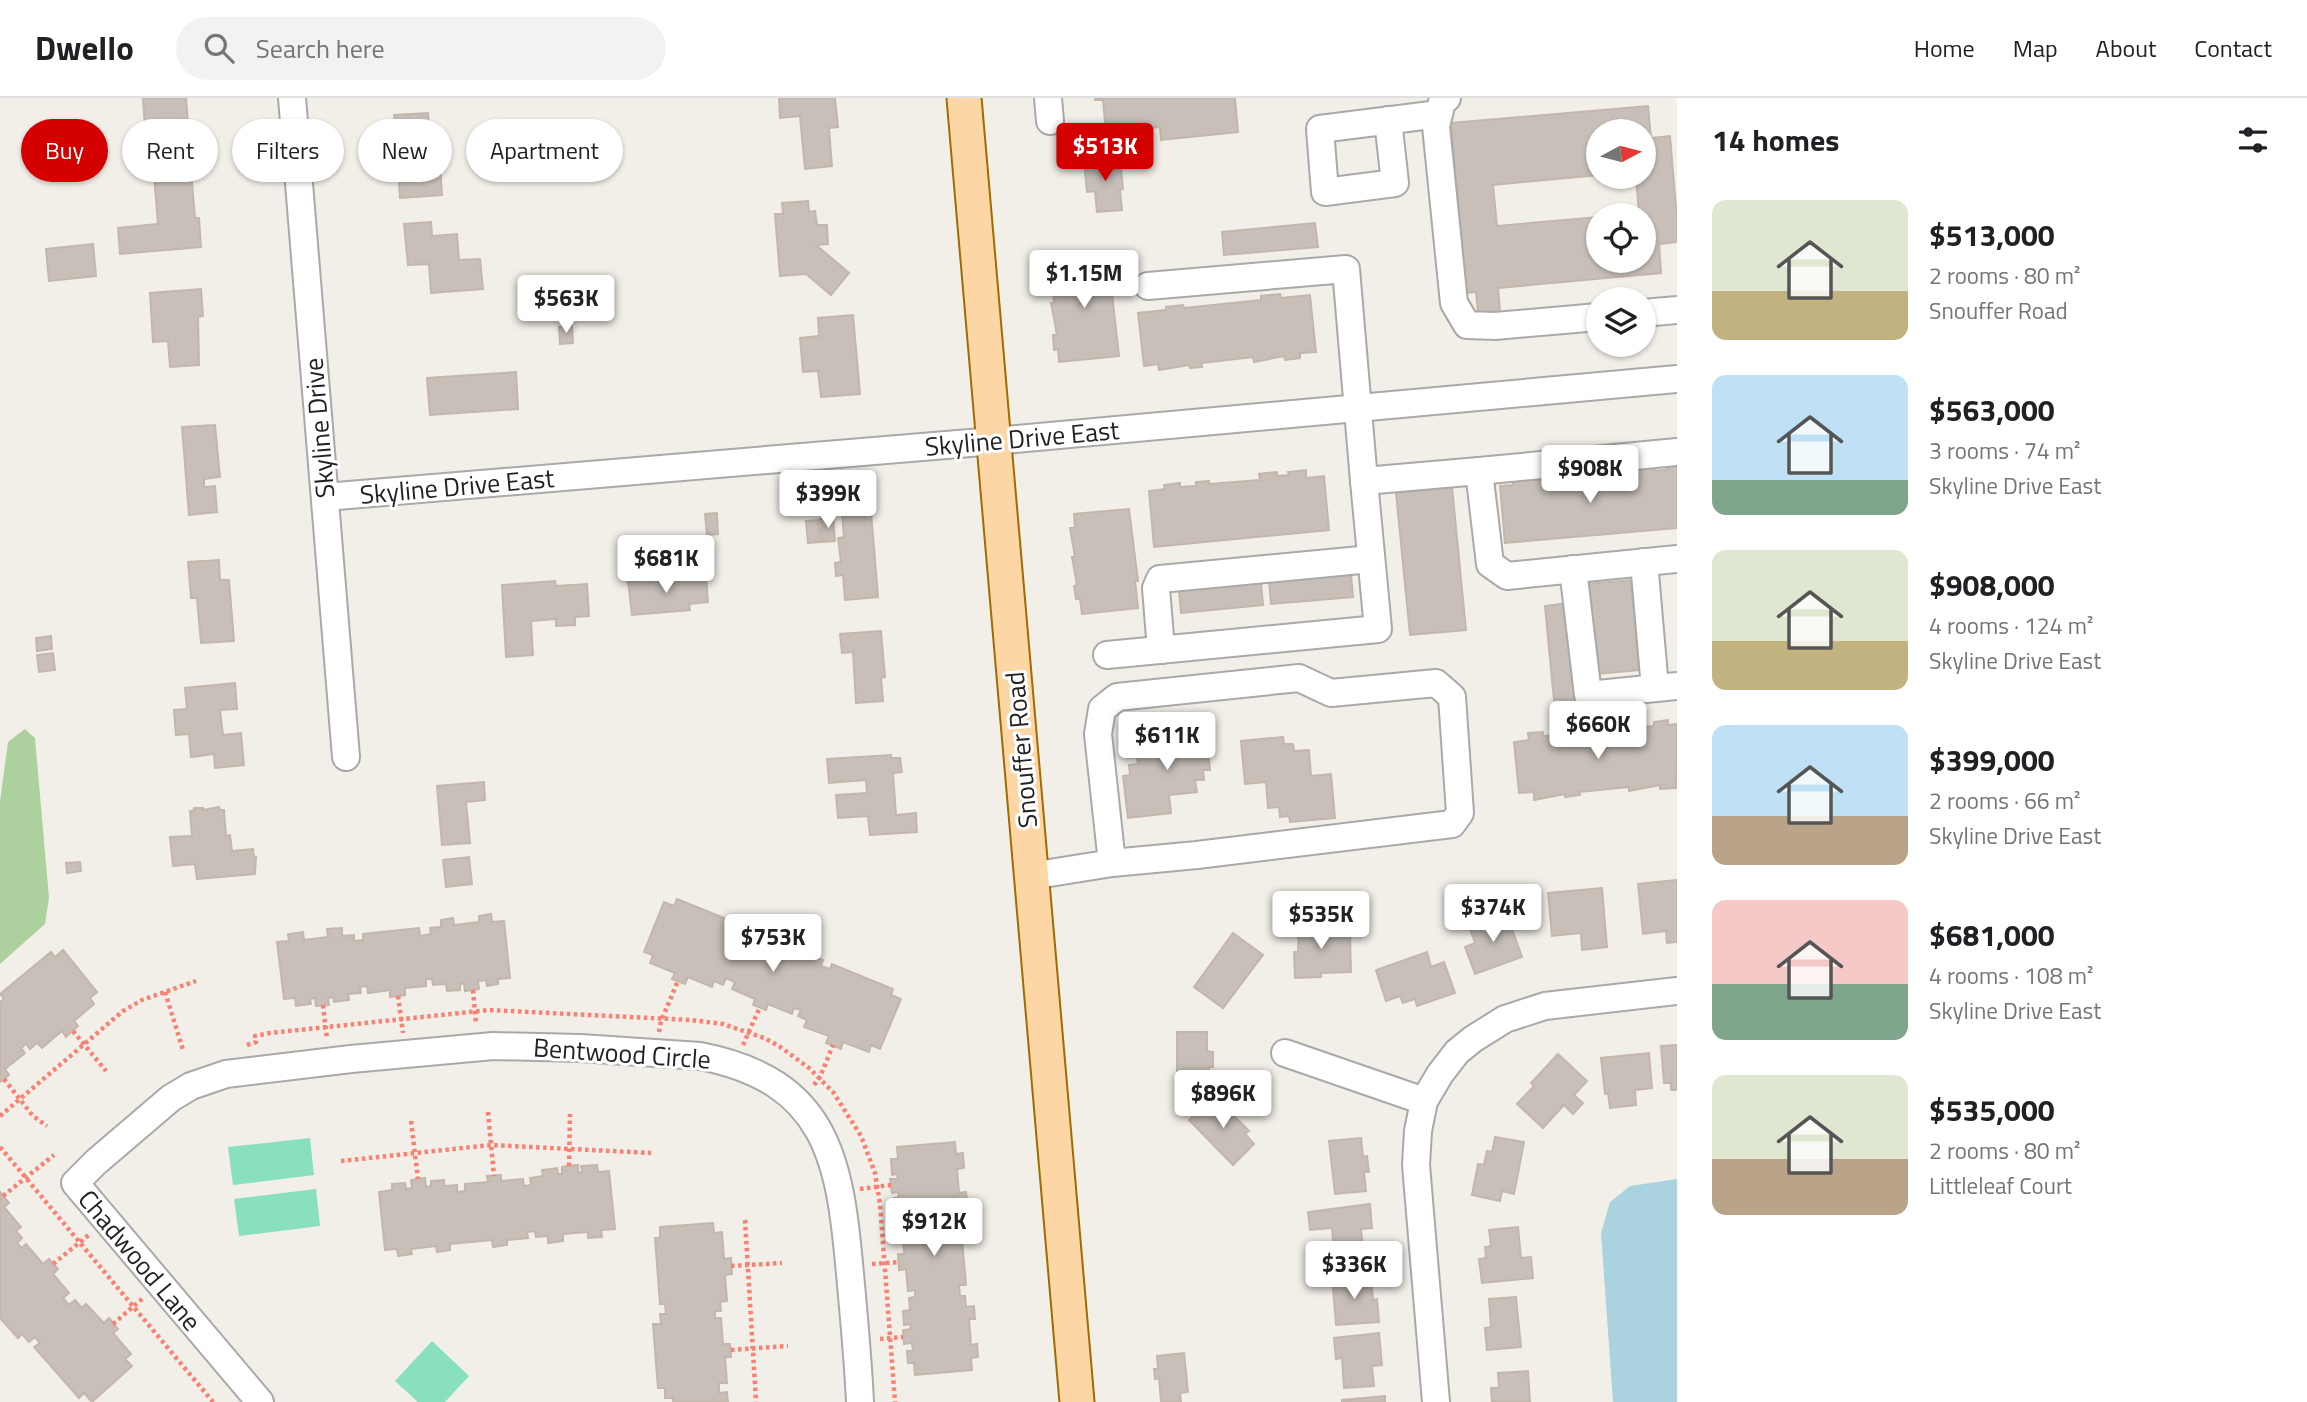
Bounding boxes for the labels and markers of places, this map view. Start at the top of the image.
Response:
pin: $513K [1056,123,1154,183]
pin: $1.15M [1027,250,1141,310]
pin: $563K [517,275,615,335]
pin: $908K [1541,446,1639,505]
pin: $399K [779,470,877,530]
pin: $681K [617,536,715,595]
pin: $660K [1549,702,1647,761]
pin: $611K [1118,712,1216,772]
pin: $374K [1444,884,1542,944]
pin: $535K [1272,892,1370,951]
pin: $753K [724,914,822,974]
pin: $896K [1174,1070,1272,1130]
pin: $912K [885,1198,983,1258]
pin: $336K [1305,1242,1403,1301]

